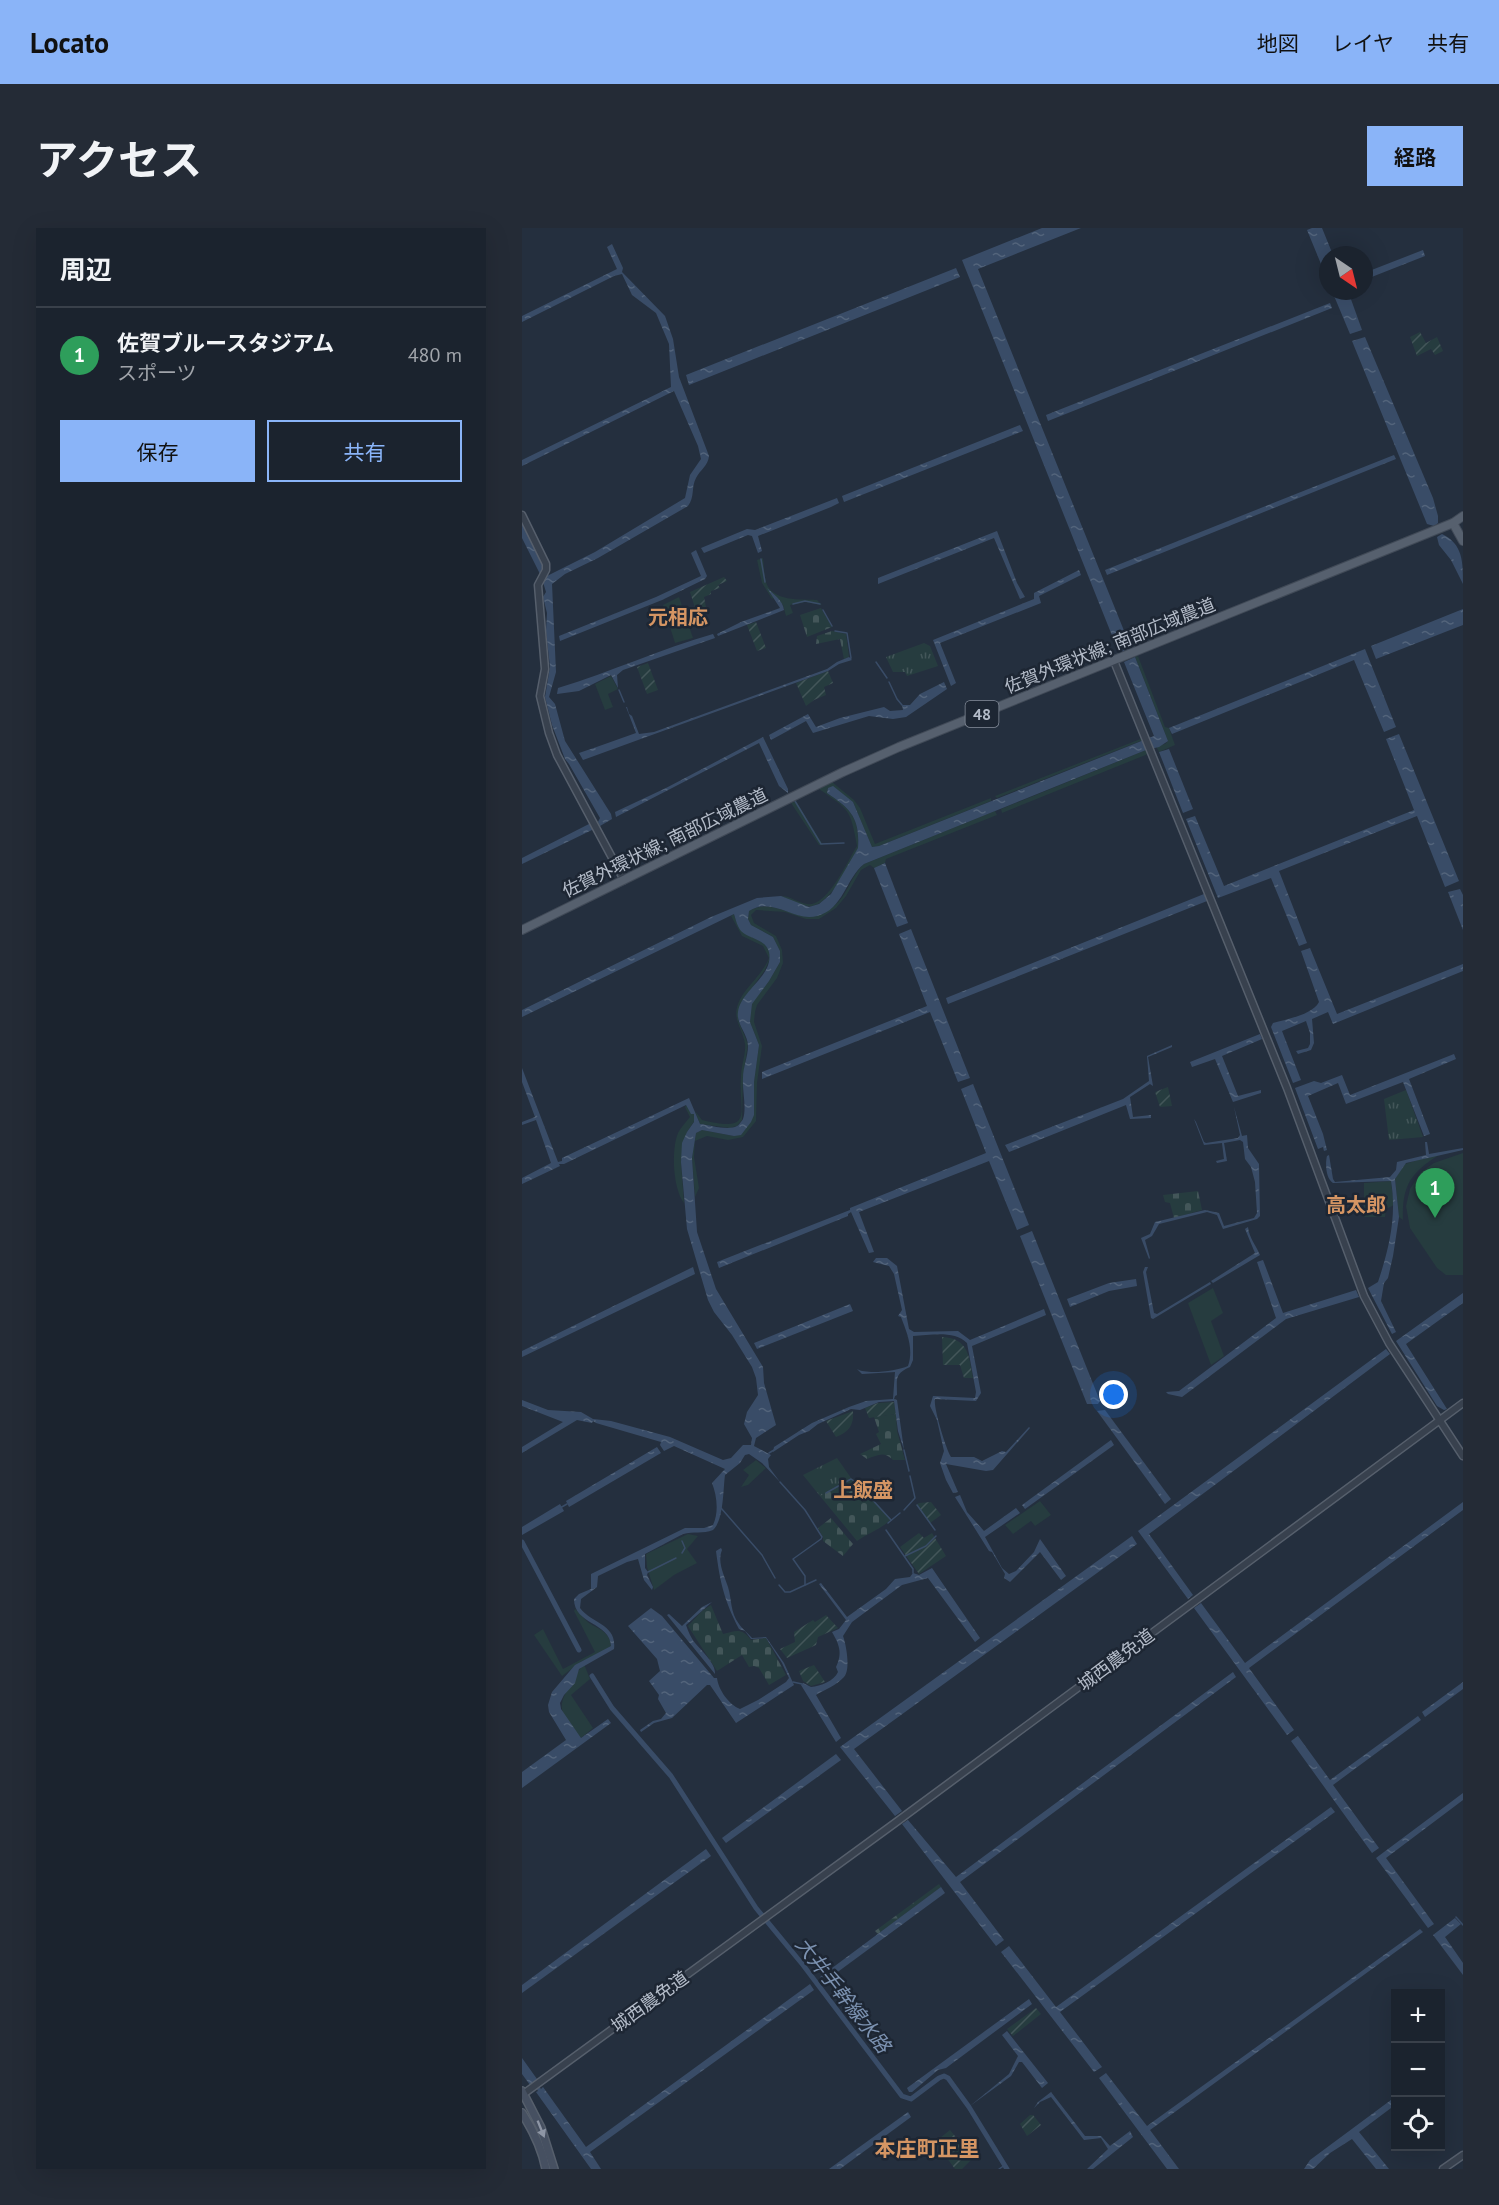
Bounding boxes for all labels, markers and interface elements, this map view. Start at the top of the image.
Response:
text: Locato [30,24,109,61]
text: 地図 [1257,30,1299,57]
text: レイヤ [1332,30,1394,57]
text: 共有 [1427,30,1469,57]
button: 経路 [1367,126,1463,186]
text: アクセス [36,132,202,187]
north arrow [1319,246,1373,300]
text: 周辺 [60,253,112,286]
text: 佐賀ブルースタジアム [117,329,334,357]
text: 1 [74,342,85,368]
text: 480 m [408,342,462,368]
text: スポーツ [117,360,197,386]
button: 保存 [60,420,255,482]
button: 共有 [267,420,462,482]
street label: 佐賀外環状線; 南部広域農道 [1001,593,1219,698]
district label: 元相応 [648,604,708,630]
road number: 48 [966,701,998,727]
street label: 佐賀外環状線; 南部広域農道 [558,783,771,902]
pin: 1 [1416,1168,1454,1218]
district label: 高太郎 [1326,1192,1386,1218]
your location [1099,1380,1128,1409]
district label: 上飯盛 [833,1477,893,1503]
street label: 城西農免道 [1073,1623,1159,1696]
water label: 大井手幹線水路 [790,1932,898,2060]
street label: 城西農免道 [607,1966,693,2037]
map controls [1391,1989,1445,2151]
button: + [1391,1989,1445,2043]
button: − [1391,2043,1445,2097]
button: locate [1391,2097,1445,2151]
one-way arrow [537,2120,546,2138]
district label: 本庄町正里 [875,2135,980,2162]

